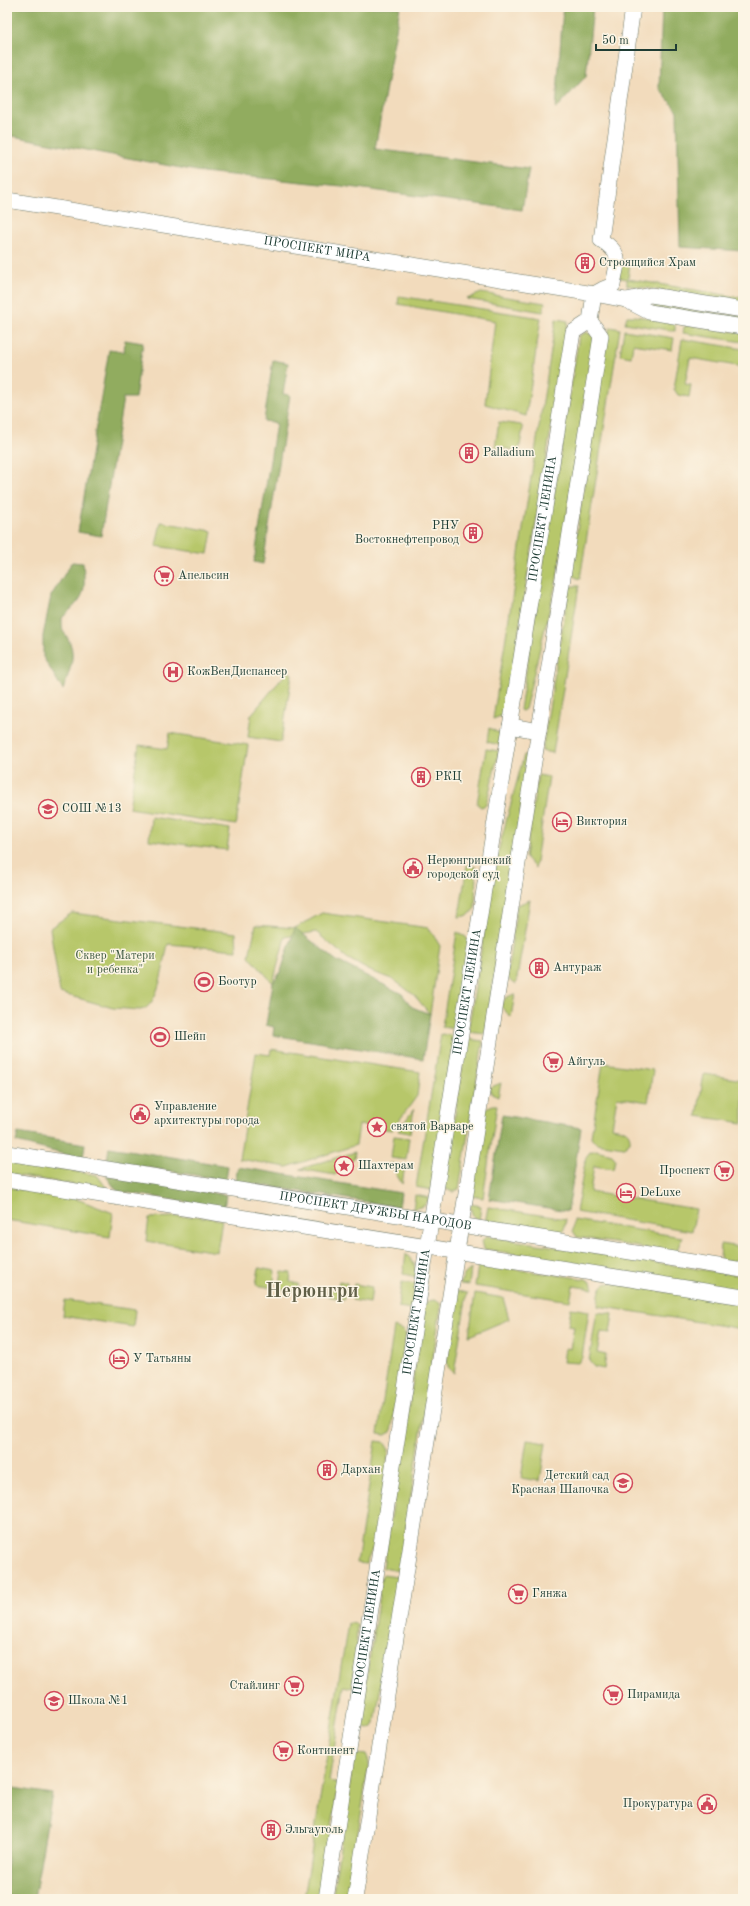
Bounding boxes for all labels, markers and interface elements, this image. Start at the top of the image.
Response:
scale bar [596,26,676,52]
text: 50 m [602,34,629,47]
street label: ПРОСПЕКТ МИРА [263,235,371,264]
building icon: Строящийся Храм [574,252,596,274]
place label: Строящийся Храм [599,257,696,269]
building icon: Palladium [458,442,480,464]
place label: Palladium [483,447,535,459]
street label: ПРОСПЕКТ ЛЕНИНА [527,455,559,583]
place label: РНУ Востокнефтепровод [355,520,459,546]
building icon: РНУ Востокнефтепровод [462,522,484,544]
supermarket icon: Апельсин [153,565,175,587]
place label: Апельсин [178,570,230,582]
hospital icon: КожВенДиспансер [162,661,184,683]
place label: КожВенДиспансер [187,666,287,678]
building icon: РКЦ [410,766,432,788]
place label: РКЦ [435,771,462,783]
school or university icon: СОШ №13 [37,798,59,820]
place label: СОШ №13 [62,803,122,815]
hotel icon: Виктория [551,811,573,833]
place label: Виктория [576,816,627,828]
place label: Нерюнгринский городской суд [427,855,511,881]
public building icon: Нерюнгринский городской суд [402,857,424,879]
street label: ПРОСПЕКТ ЛЕНИНА [452,928,484,1056]
park label: Сквер "Матери и ребенка" [75,950,155,976]
building icon: Антураж [528,957,550,979]
place label: Антураж [553,962,602,974]
sports icon: Боотур [193,971,215,993]
place label: Боотур [218,976,257,988]
sports icon: Шейп [149,1026,171,1048]
place label: Шейп [174,1031,206,1043]
supermarket icon: Айгуль [542,1051,564,1073]
place label: Айгуль [567,1056,606,1068]
place label: Управление архитектуры города [154,1101,260,1127]
public building icon: Управление архитектуры города [129,1103,151,1125]
place icon: святой Варваре [366,1116,388,1138]
place label: святой Варваре [391,1121,474,1133]
place icon: Шахтерам [333,1155,355,1177]
place label: Шахтерам [358,1160,414,1172]
supermarket icon: Проспект [713,1160,735,1182]
place label: Проспект [659,1165,710,1177]
hotel icon: DeLuxe [615,1182,637,1204]
place label: DeLuxe [640,1187,681,1199]
street label: ПРОСПЕКТ ДРУЖБЫ НАРОДОВ [278,1190,472,1233]
street label: ПРОСПЕКТ ЛЕНИНА [401,1248,433,1376]
district label: Нерюнгри [265,1282,359,1302]
hotel icon: У Татьяны [108,1348,130,1370]
place label: У Татьяны [133,1353,192,1365]
building icon: Дархан [316,1459,338,1481]
place label: Дархан [341,1464,381,1476]
place label: Детский сад Красная Шапочка [511,1470,609,1496]
school or university icon: Детский сад Красная Шапочка [612,1472,634,1494]
street label: ПРОСПЕКТ ЛЕНИНА [352,1568,383,1696]
supermarket icon: Гянжа [507,1583,529,1605]
place label: Гянжа [532,1588,567,1600]
supermarket icon: Стайлинг [283,1675,305,1697]
place label: Стайлинг [230,1680,280,1692]
supermarket icon: Пирамида [602,1684,624,1706]
place label: Пирамида [627,1689,680,1701]
school or university icon: Школа №1 [43,1690,65,1712]
place label: Школа №1 [68,1695,128,1707]
supermarket icon: Континент [272,1740,294,1762]
place label: Континент [297,1745,355,1757]
public building icon: Прокуратура [696,1793,718,1815]
place label: Прокуратура [623,1798,693,1810]
building icon: Эльгауголь [260,1819,282,1841]
place label: Эльгауголь [285,1824,343,1836]

